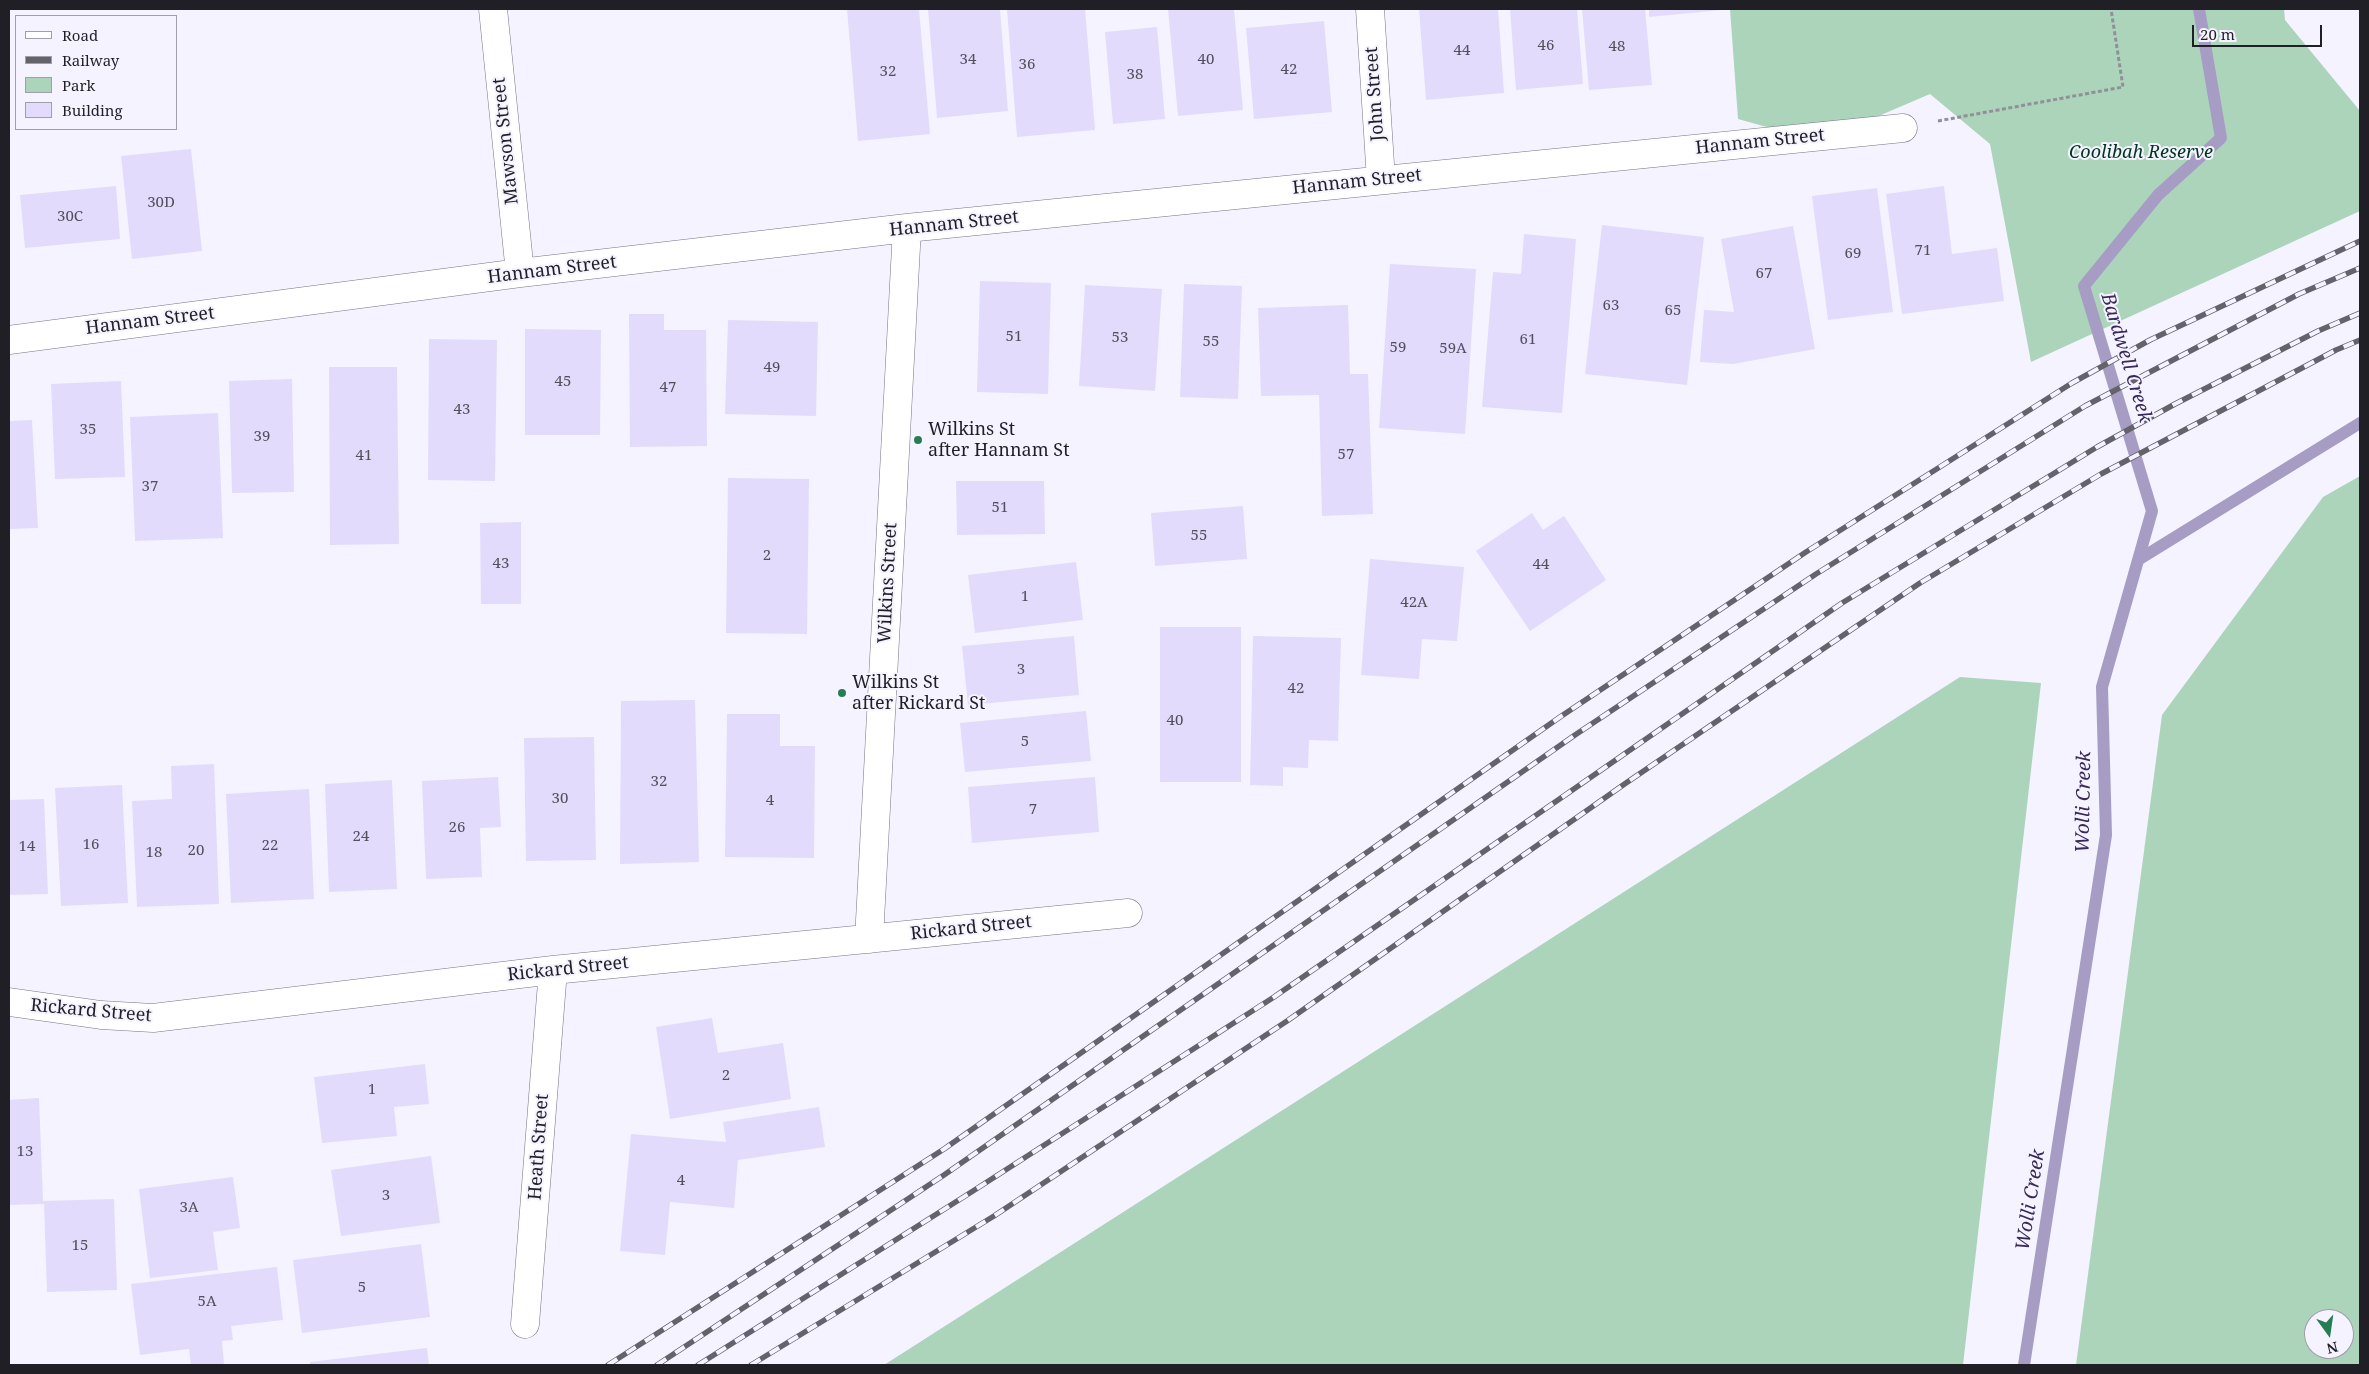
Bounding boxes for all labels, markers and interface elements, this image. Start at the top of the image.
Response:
legend [15,15,178,130]
scale bar [2194,15,2324,47]
text: 20 m [2200,24,2235,44]
text: Road [62,25,98,45]
house number: 46 [1538,37,1554,55]
house number: 48 [1609,38,1625,56]
house number: 44 [1454,42,1470,60]
street label: John Street [1361,46,1389,142]
text: Railway [62,50,119,70]
house number: 34 [960,51,976,69]
house number: 40 [1198,51,1214,69]
house number: 36 [1019,56,1035,74]
house number: 42 [1281,61,1297,79]
house number: 32 [880,63,896,81]
house number: 38 [1127,66,1143,84]
text: Park [62,75,95,95]
street label: Mawson Street [489,76,523,206]
text: Building [62,100,123,120]
street label: Hannam Street [1694,124,1826,160]
park label: Coolibah Reserve [2069,142,2213,164]
street label: Hannam Street [1291,164,1423,200]
house number: 30D [147,194,175,212]
street label: Hannam Street [888,206,1020,242]
house number: 30C [57,208,83,226]
house number: 71 [1915,242,1931,260]
house number: 69 [1845,245,1861,263]
street label: Hannam Street [486,251,618,289]
house number: 67 [1756,265,1772,283]
water label: Bardwell Creek [2095,290,2157,426]
house number: 63 [1603,297,1619,315]
street label: Hannam Street [84,302,216,340]
house number: 65 [1665,302,1681,320]
house number: 51 [1006,328,1022,346]
house number: 53 [1112,329,1128,347]
house number: 61 [1520,331,1536,349]
house number: 55 [1203,333,1219,351]
house number: 59 [1390,339,1406,357]
house number: 59A [1439,340,1467,358]
house number: 49 [764,359,780,377]
house number: 45 [555,373,571,391]
house number: 47 [660,379,676,397]
house number: 43 [454,401,470,419]
place label: Wilkins St after Hannam St [928,419,1069,462]
house number: 35 [80,421,96,439]
house number: 39 [254,428,270,446]
marker: Wilkins St after Hannam St [912,434,924,446]
house number: 57 [1338,446,1354,464]
house number: 41 [356,447,372,465]
house number: 37 [142,478,158,496]
house number: 51 [992,499,1008,517]
street label: Wilkins Street [874,522,902,644]
house number: 55 [1191,527,1207,545]
house number: 2 [763,547,771,565]
house number: 43 [493,555,509,573]
house number: 44 [1533,556,1549,574]
house number: 1 [1021,588,1029,606]
house number: 42A [1400,594,1428,612]
house number: 3 [1017,661,1025,679]
place label: Wilkins St after Rickard St [852,672,985,714]
house number: 42 [1288,680,1304,698]
marker: Wilkins St after Rickard St [836,687,848,699]
house number: 40 [1167,712,1183,730]
house number: 5 [1021,733,1029,751]
water label: Wolli Creek [2072,751,2096,853]
house number: 32 [651,773,667,791]
house number: 30 [552,790,568,808]
house number: 4 [766,792,774,810]
house number: 7 [1029,801,1037,819]
house number: 26 [449,819,465,837]
house number: 24 [353,828,369,846]
house number: 16 [83,836,99,854]
house number: 22 [262,837,278,855]
house number: 14 [19,838,35,856]
house number: 20 [188,842,204,860]
house number: 18 [146,844,162,862]
street label: Rickard Street [909,911,1033,945]
street label: Rickard Street [506,952,630,986]
street label: Rickard Street [30,995,152,1027]
house number: 2 [722,1067,730,1085]
house number: 1 [368,1081,376,1099]
street label: Heath Street [525,1093,553,1201]
house number: 13 [17,1143,33,1161]
water label: Wolli Creek [2012,1148,2050,1252]
house number: 4 [677,1172,685,1190]
house number: 3 [382,1187,390,1205]
house number: 3A [180,1199,198,1217]
house number: 15 [72,1237,88,1255]
house number: 5 [358,1279,366,1297]
house number: 5A [198,1293,216,1311]
north arrow [2304,1309,2354,1359]
text: N [2325,1338,2340,1359]

